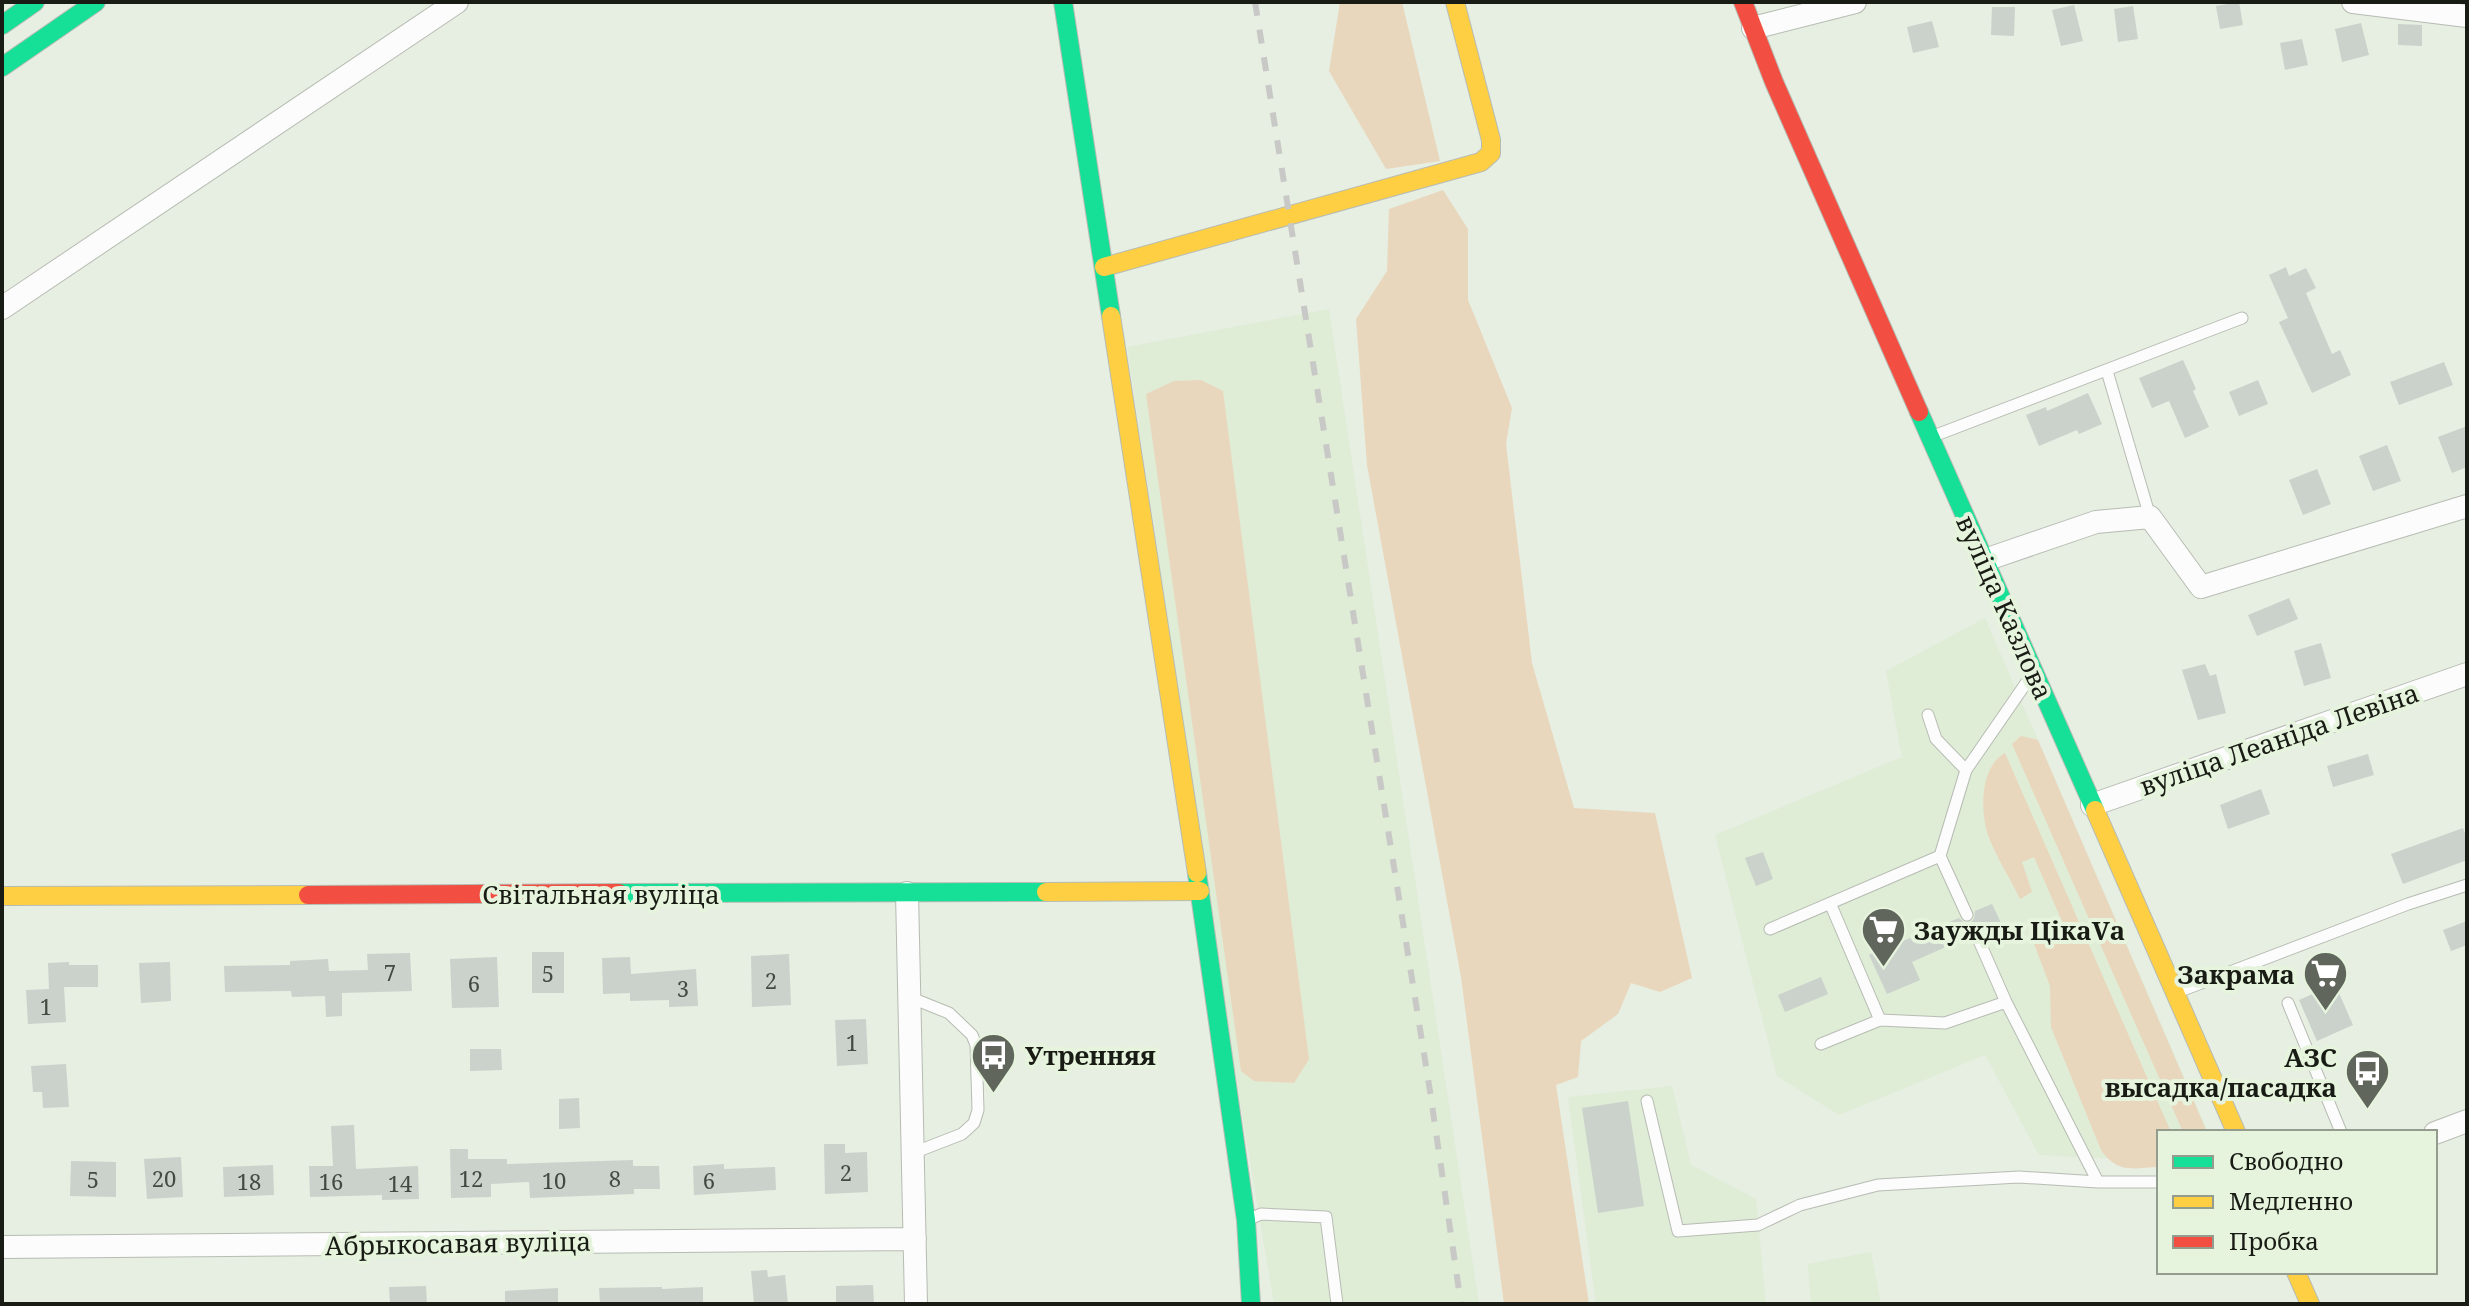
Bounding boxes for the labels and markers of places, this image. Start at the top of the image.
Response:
supermarket icon: Заужды ЦікаVа [1859,906,1907,969]
place label: Заужды ЦікаVа [1914,912,2125,948]
supermarket icon: Закрама [2302,950,2350,1013]
place label: Закрама [2178,956,2295,992]
bus stop icon: Утренняя [970,1031,1018,1094]
place label: Утренняя [1025,1037,1156,1073]
place label: АЗС высадка/пасадка [2105,1039,2337,1105]
bus stop icon: АЗС высадка/пасадка [2344,1048,2392,1111]

